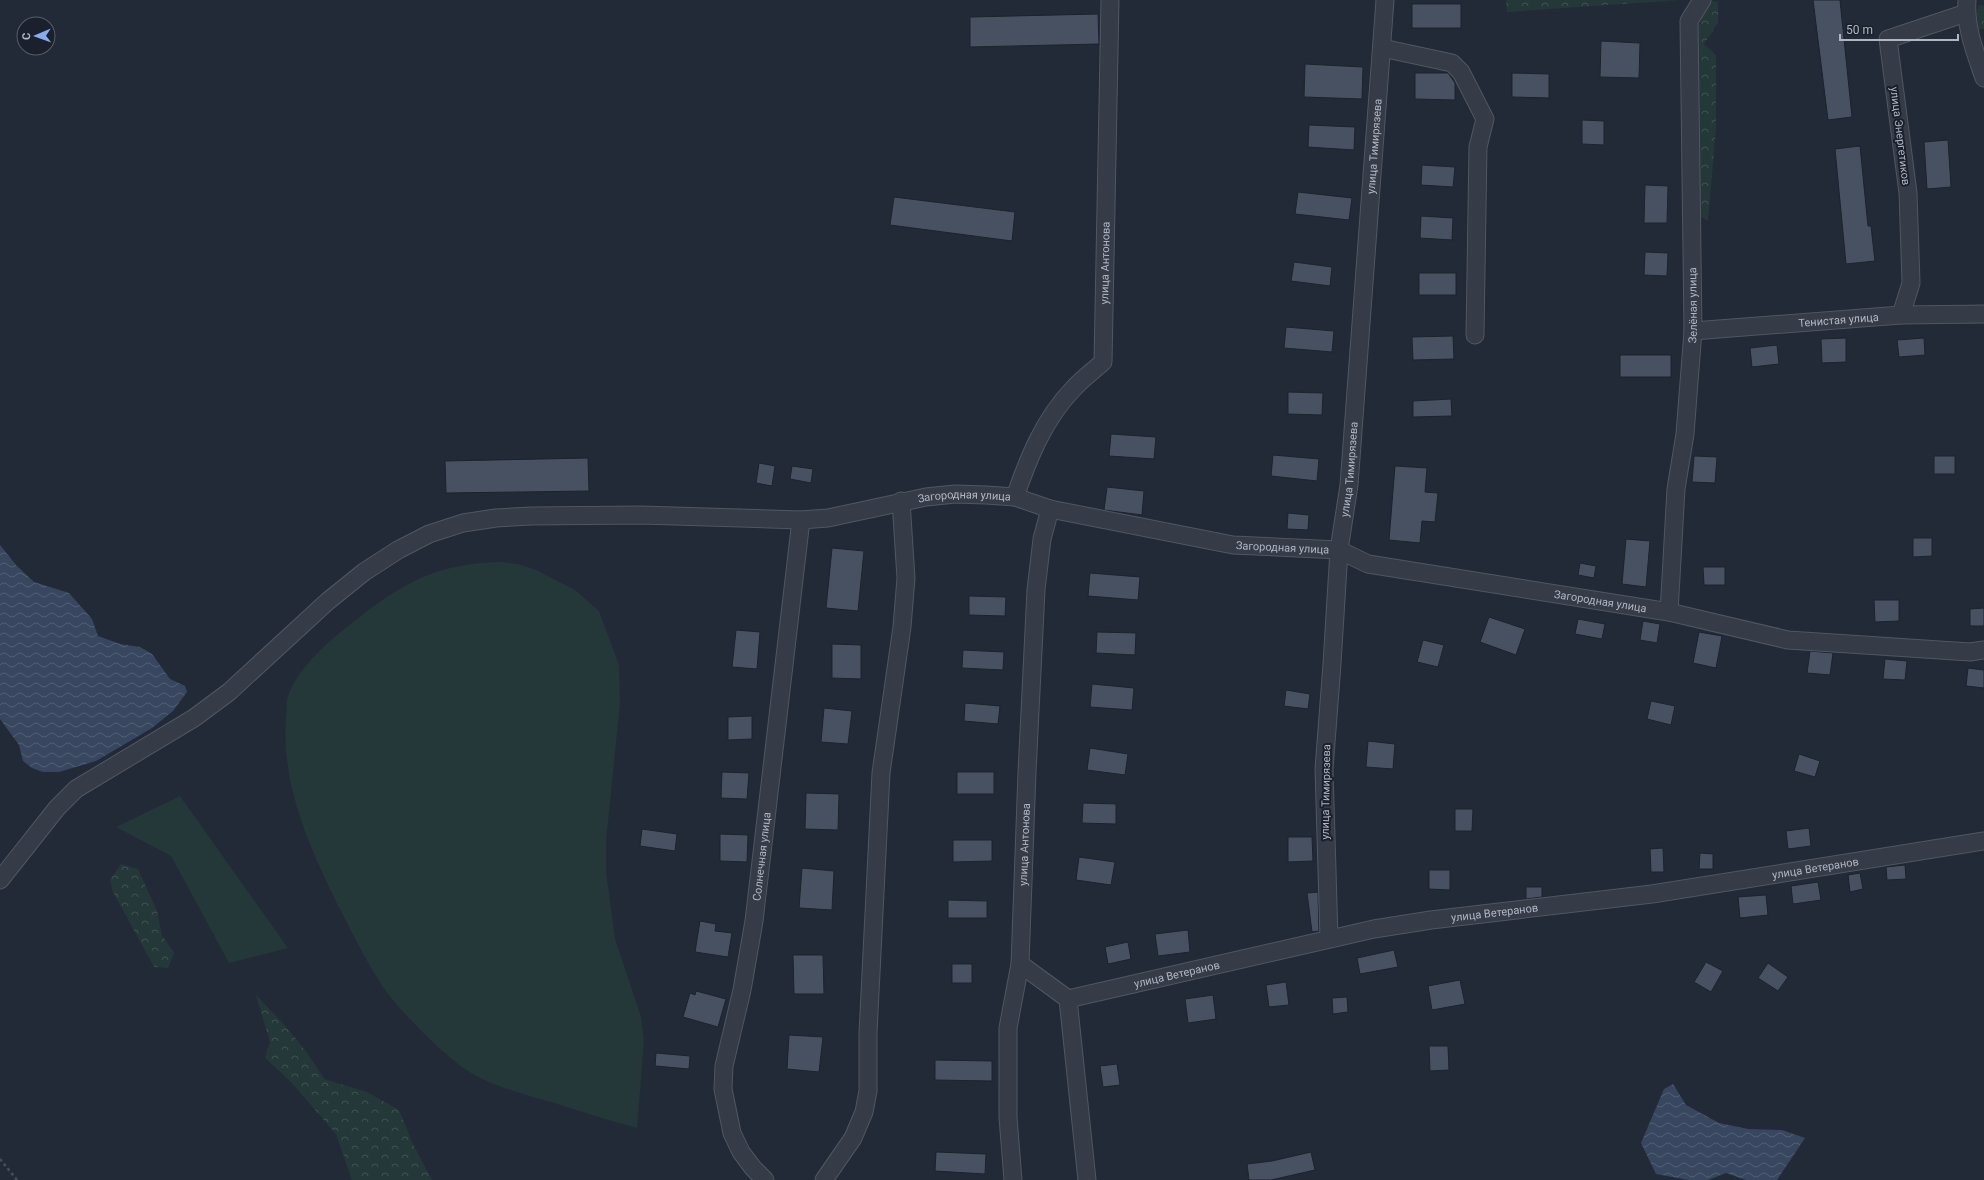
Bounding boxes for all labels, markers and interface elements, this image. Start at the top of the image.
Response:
north arrow [16,16,56,56]
scale bar [1840,16,1958,42]
text: 50 m [1846,23,1873,37]
text: С [20,33,33,40]
street label: улица Энергетиков [1888,86,1912,186]
street label: улица Тимирязева [1364,98,1384,194]
street label: улица Антонова [1098,221,1112,304]
street label: Зелёная улица [1686,267,1700,344]
street label: Тенистая улица [1798,310,1879,329]
street label: улица Тимирязева [1338,421,1360,518]
street label: Загородная улица [916,487,1011,505]
street label: Загородная улица [1236,539,1330,556]
street label: Загородная улица [1553,587,1647,615]
street label: улица Тимирязева [1319,744,1333,840]
street label: улица Антонова [1016,803,1032,886]
street label: Солнечная улица [750,811,773,902]
street label: улица Ветеранов [1771,855,1860,881]
street label: улица Ветеранов [1450,901,1539,924]
street label: улица Ветеранов [1133,958,1221,990]

